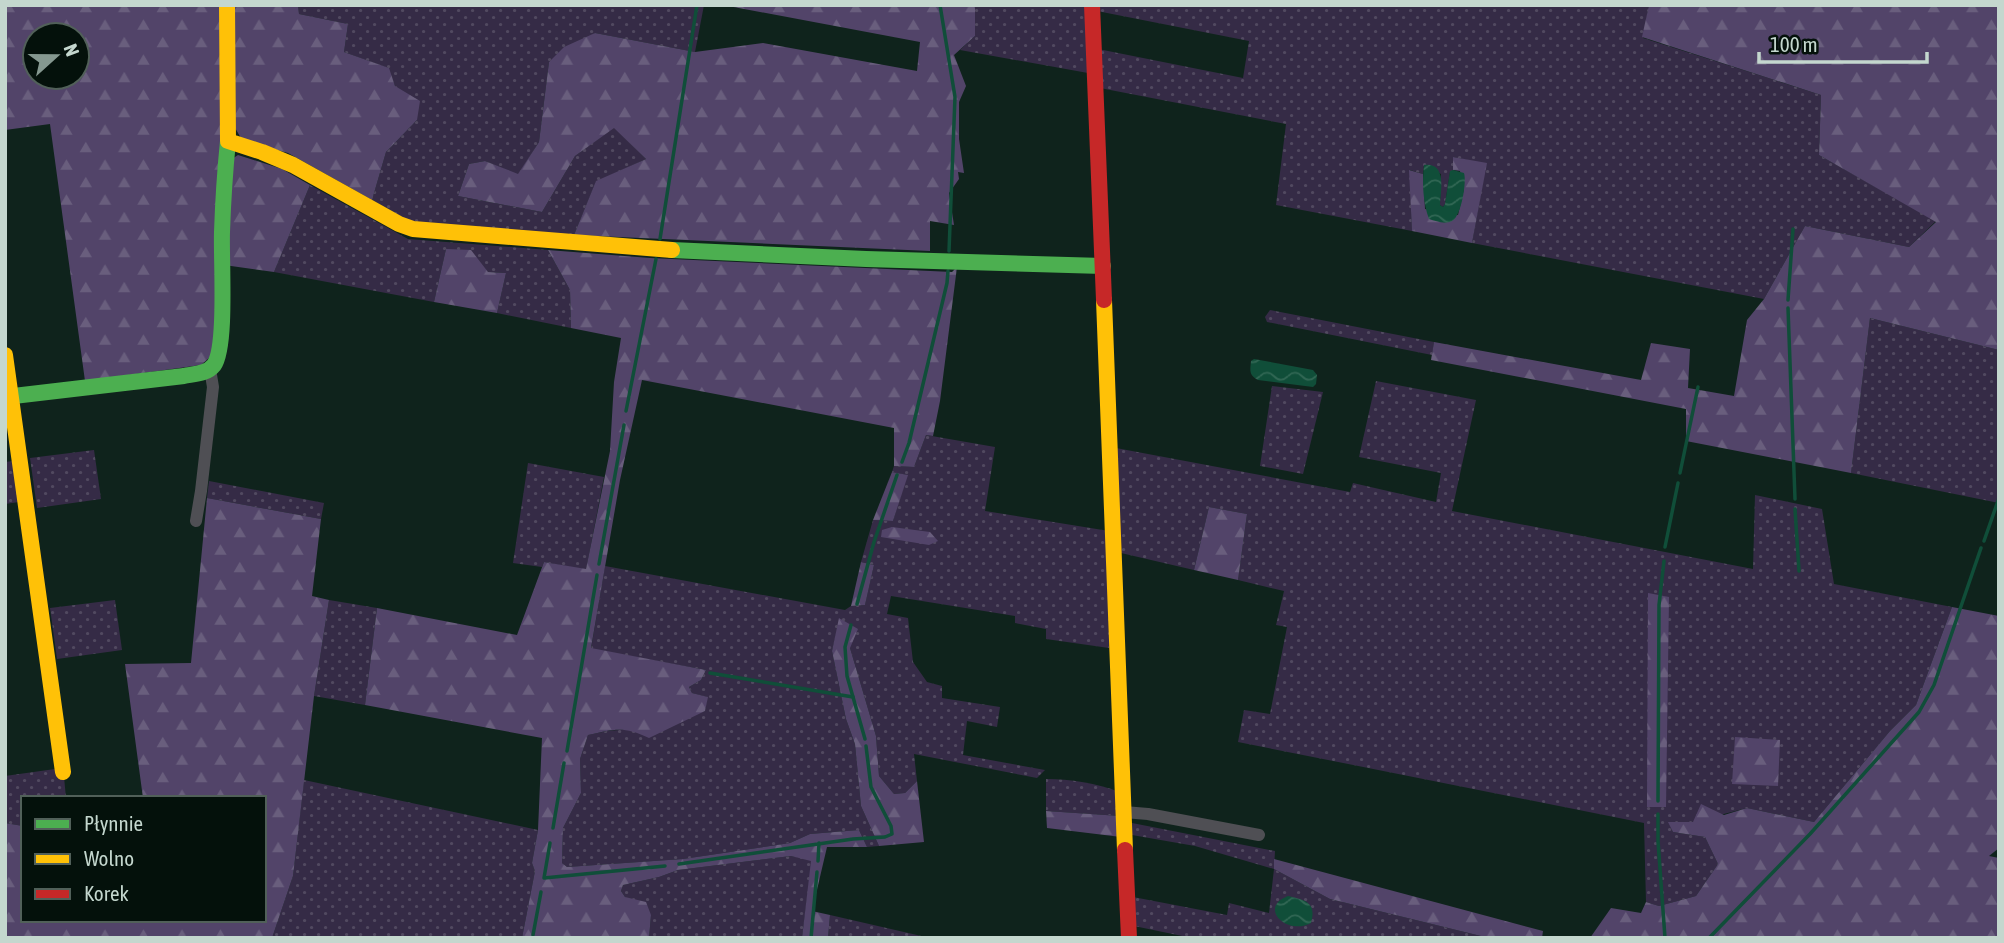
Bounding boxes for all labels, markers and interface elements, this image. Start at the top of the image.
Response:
north arrow [21,21,91,91]
scale bar [1759,21,1927,65]
text: 100 m [1770,32,1818,56]
text: N [60,41,84,59]
legend [21,796,266,922]
text: Płynnie [84,811,143,835]
text: Wolno [84,846,134,870]
text: Korek [84,881,129,905]

